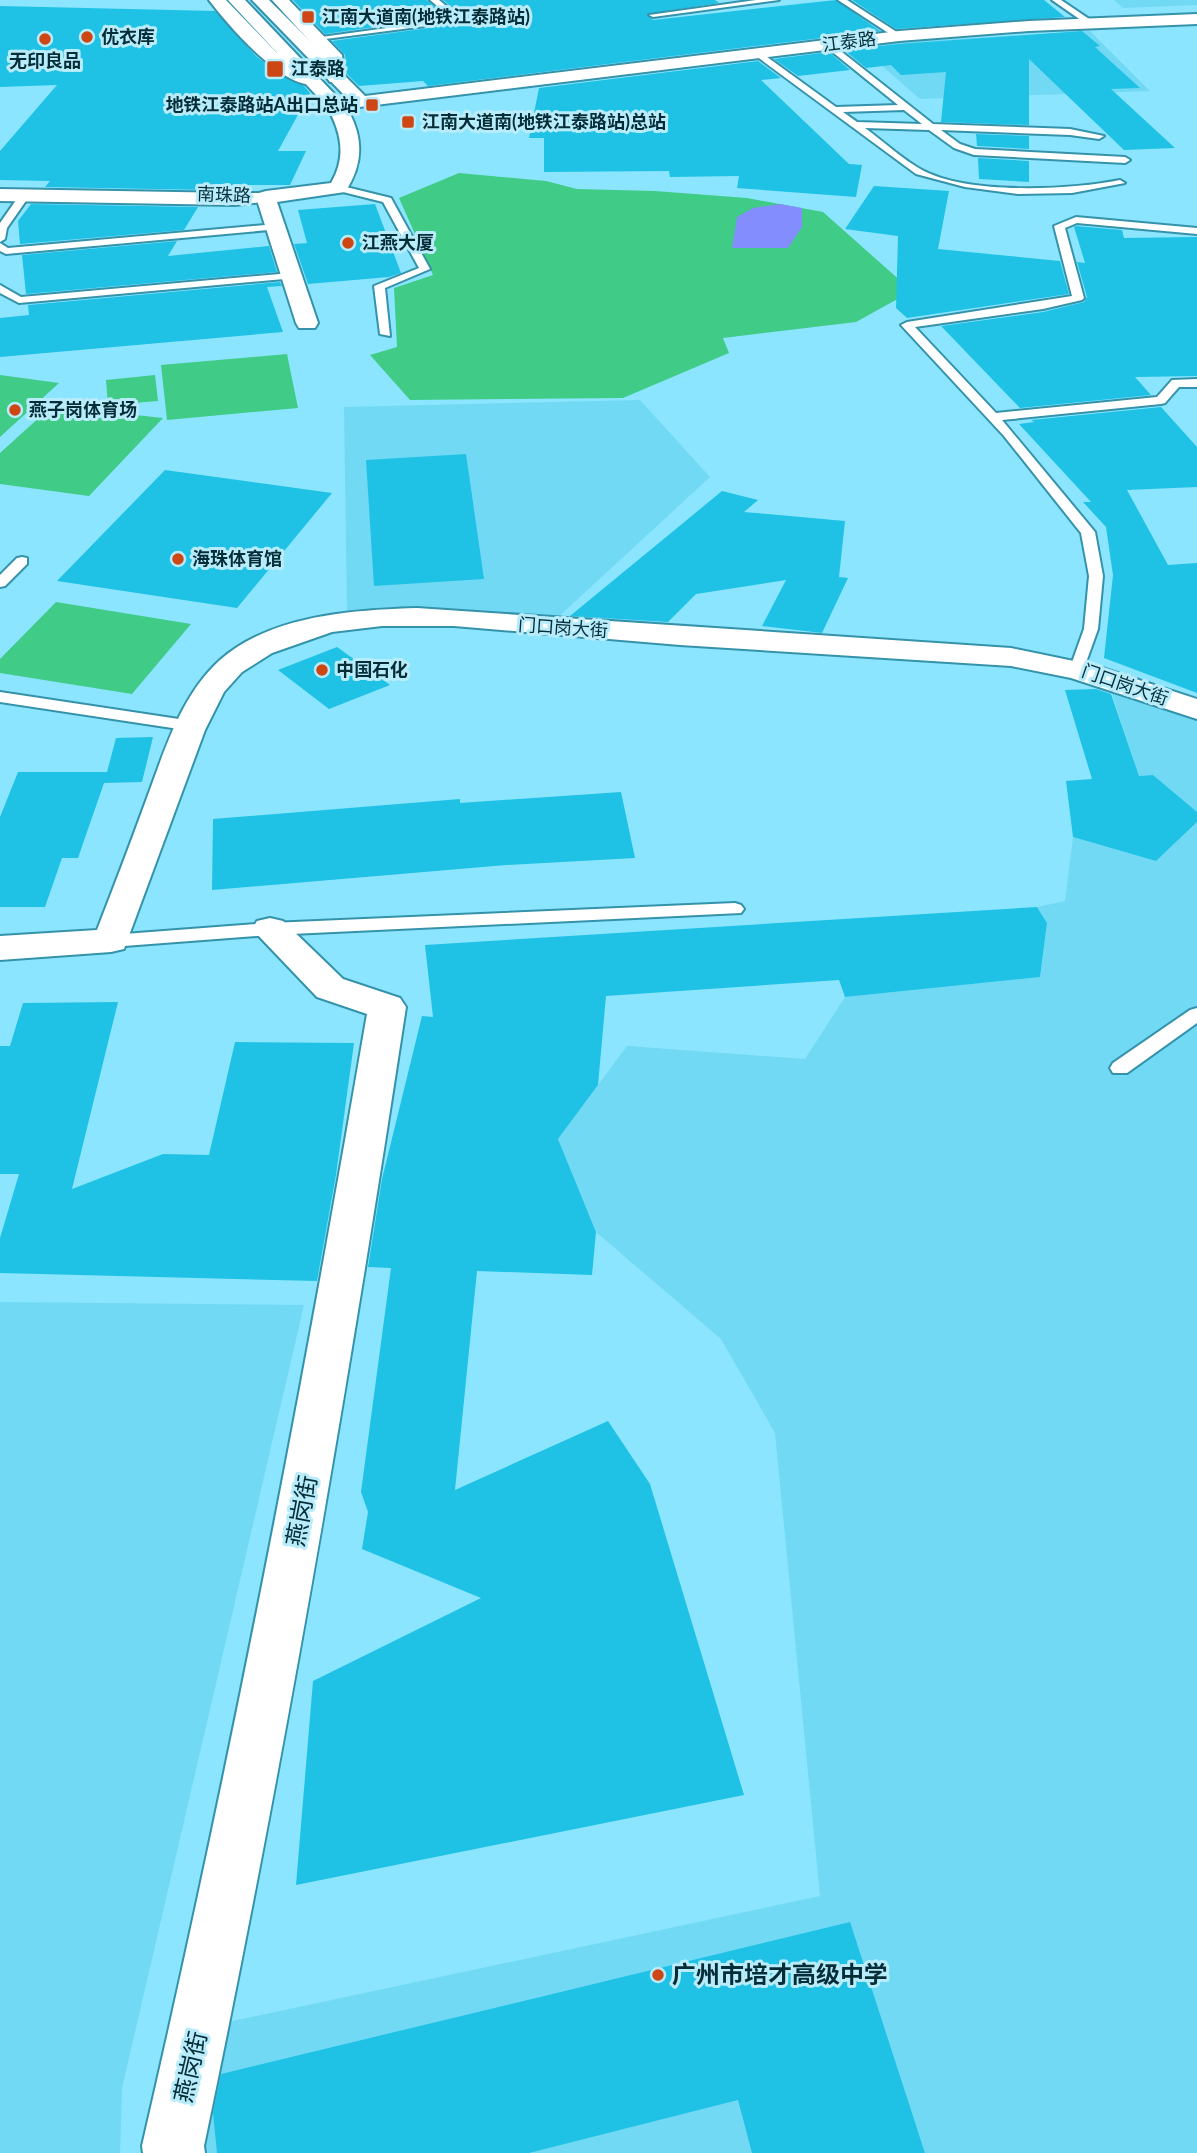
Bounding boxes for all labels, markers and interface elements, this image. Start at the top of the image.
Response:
place label: 江南大道南(地铁江泰路站) [322,5,530,27]
marker: 江南大道南(地铁江泰路站) [300,9,316,25]
place label: 优衣库 [101,25,155,47]
street label: 江泰路 [821,27,877,55]
marker: 优衣库 [79,29,95,45]
marker: 无印良品 [37,31,53,47]
place label: 无印良品 [9,49,81,71]
place label: 江泰路 [291,57,345,79]
marker: 江泰路 [265,59,285,79]
place label: 地铁江泰路站A出口总站 [165,93,358,115]
marker: 地铁江泰路站A出口总站 [364,97,380,113]
place label: 江南大道南(地铁江泰路站)总站 [422,110,666,132]
marker: 江南大道南(地铁江泰路站)总站 [400,114,416,130]
street label: 南珠路 [197,182,251,206]
place label: 江燕大厦 [362,231,434,253]
marker: 江燕大厦 [340,235,356,251]
place label: 燕子岗体育场 [29,398,137,420]
marker: 燕子岗体育场 [7,402,23,418]
place label: 海珠体育馆 [192,547,282,569]
marker: 海珠体育馆 [170,551,186,567]
street label: 门口岗大街 [517,613,609,641]
place label: 中国石化 [336,658,408,680]
street label: 门口岗大街 [1079,659,1171,709]
marker: 中国石化 [314,662,330,678]
street label: 燕岗街 [279,1473,322,1549]
place label: 广州市培才高级中学 [672,1959,888,1988]
marker: 广州市培才高级中学 [650,1967,666,1983]
street label: 燕岗街 [167,2028,212,2105]

